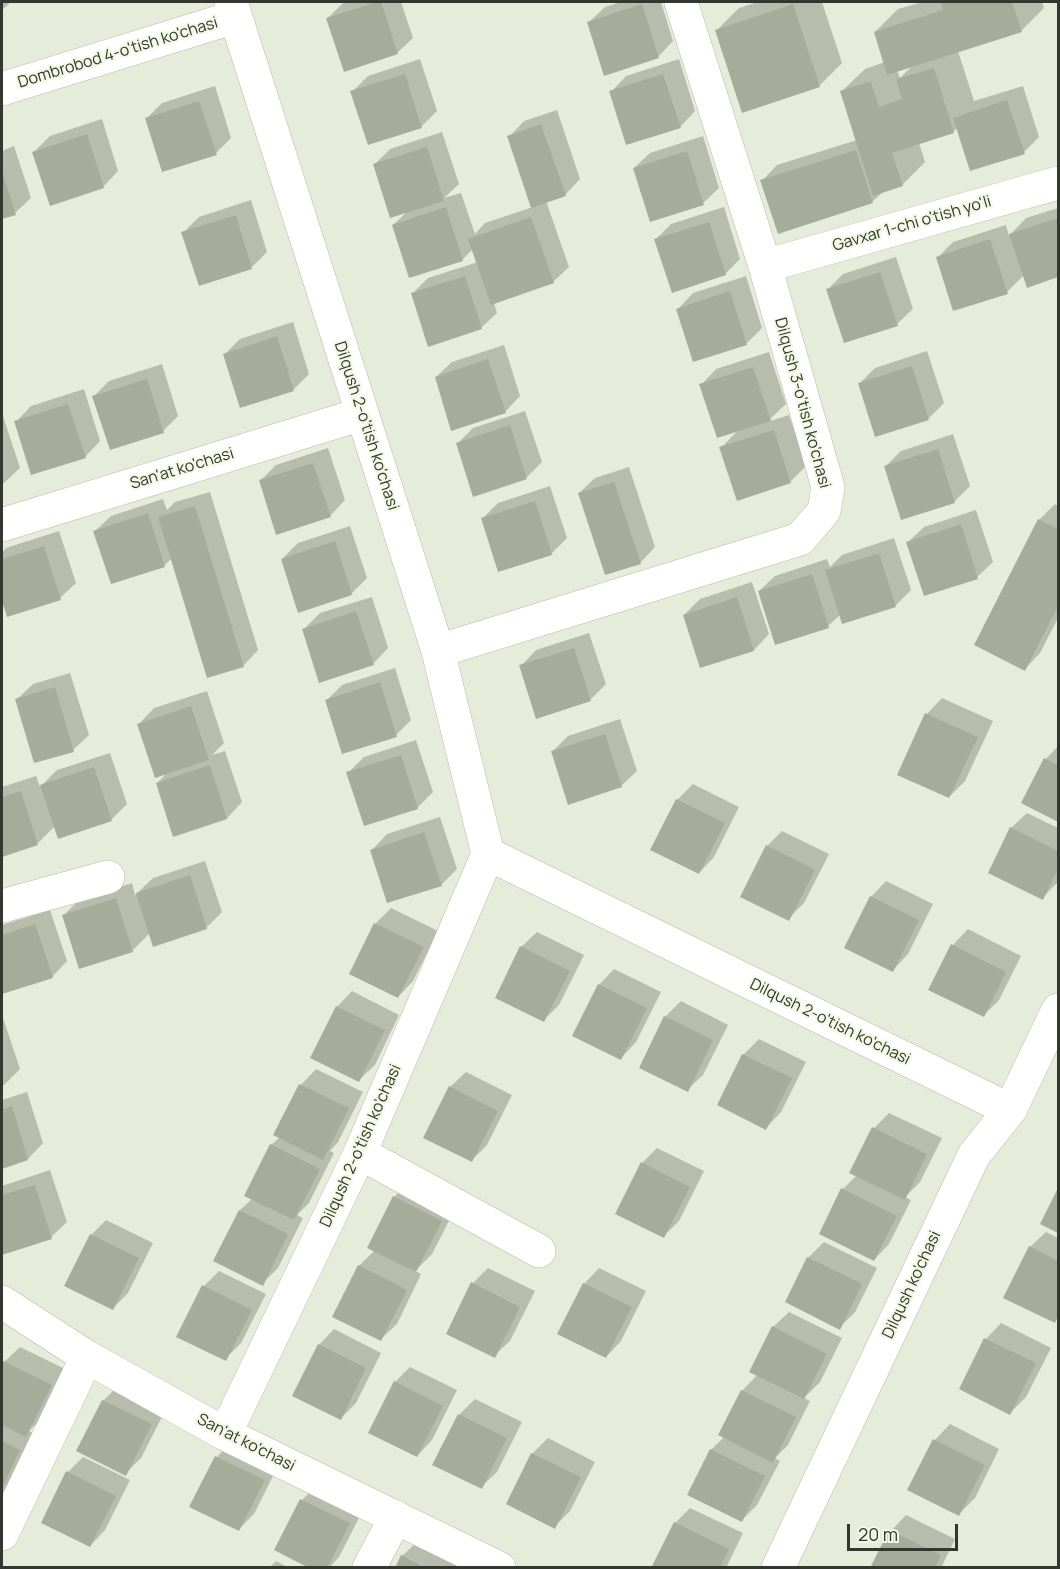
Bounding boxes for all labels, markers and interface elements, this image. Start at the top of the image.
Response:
street label: Dombrobod 4-o'tish ko'chasi [16,13,220,93]
street label: Gavxar 1-chi o'tish yo'li [830,192,994,256]
street label: Dilqush 3-o'tish ko'chasi [770,316,834,490]
street label: Dilqush 2-o'tish ko'chasi [330,339,402,513]
street label: San'at ko'chasi [128,444,236,494]
street label: Dilqush 2-o'tish ko'chasi [747,975,913,1069]
street label: Dilqush 2-o'tish ko'chasi [316,1062,406,1230]
street label: Dilqush ko'chasi [879,1228,945,1342]
street label: San'at ko'chasi [194,1410,298,1476]
scale bar [850,1512,961,1550]
text: 20 m [858,1522,898,1546]

